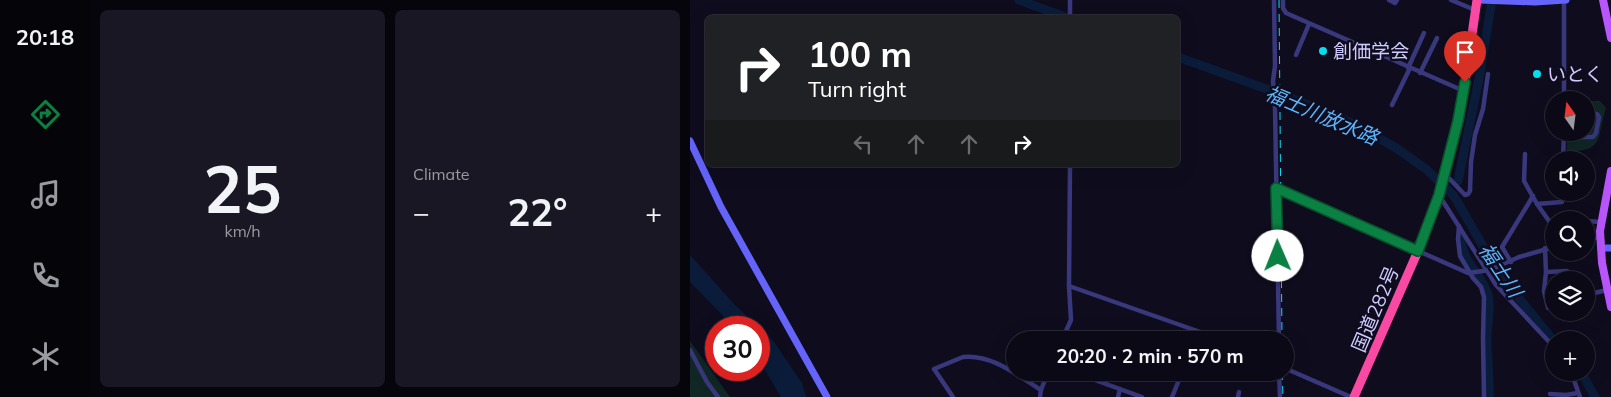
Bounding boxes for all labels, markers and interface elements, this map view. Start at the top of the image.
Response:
text: 20:18 [16,23,74,51]
pin [1444,31,1486,82]
text: 100 m [808,32,912,76]
icon: right [725,35,790,100]
icon: arrive [1451,38,1479,66]
place label: 創価学会 [1333,39,1409,63]
marker: 創価学会 [1317,45,1329,57]
place label: いとく [1547,62,1603,86]
marker: いとく [1531,68,1543,80]
text: Turn right [808,75,906,103]
water label: 福士川放水路 [1262,80,1384,151]
north arrow [1545,91,1595,141]
map controls [1545,91,1595,381]
icon: directions [28,97,63,132]
icon: left [849,130,877,158]
icon: ahead [902,130,930,158]
icon: ahead [955,130,983,158]
icon: right [1008,130,1036,158]
text: 25 [203,148,282,229]
button: sound [1545,151,1595,201]
text: Climate [413,164,469,184]
icon: music [28,177,63,212]
text: 22° [507,188,568,236]
text: − [413,195,430,230]
text: + [645,195,662,230]
button: search [1545,211,1595,261]
text: km/h [224,221,261,241]
position arrow [1251,229,1303,281]
water label: 福士川 [1474,238,1529,304]
icon: phone [28,258,63,293]
street label: 国道282号 [1346,262,1404,356]
button: layers [1545,271,1595,321]
speed limit sign: 30 [705,316,770,381]
button: + [1545,331,1595,381]
icon: climate [28,339,63,374]
text: 20:20 · 2 min · 570 m [1056,344,1244,368]

